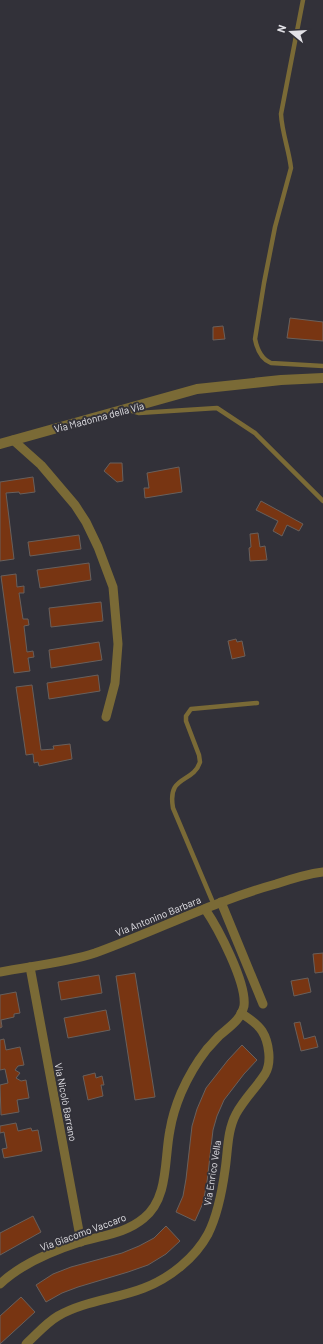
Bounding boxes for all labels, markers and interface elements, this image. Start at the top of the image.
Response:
north arrow [271,12,311,52]
text: N [274,23,288,34]
street label: Via Madonna della Via [53,399,145,435]
street label: Via Antonino Barbara [114,893,202,939]
street label: Via Nicolò Barrano [53,1062,79,1142]
street label: Via Enrico Vella [201,1139,223,1207]
street label: Via Giacomo Vaccaro [38,1211,128,1253]

